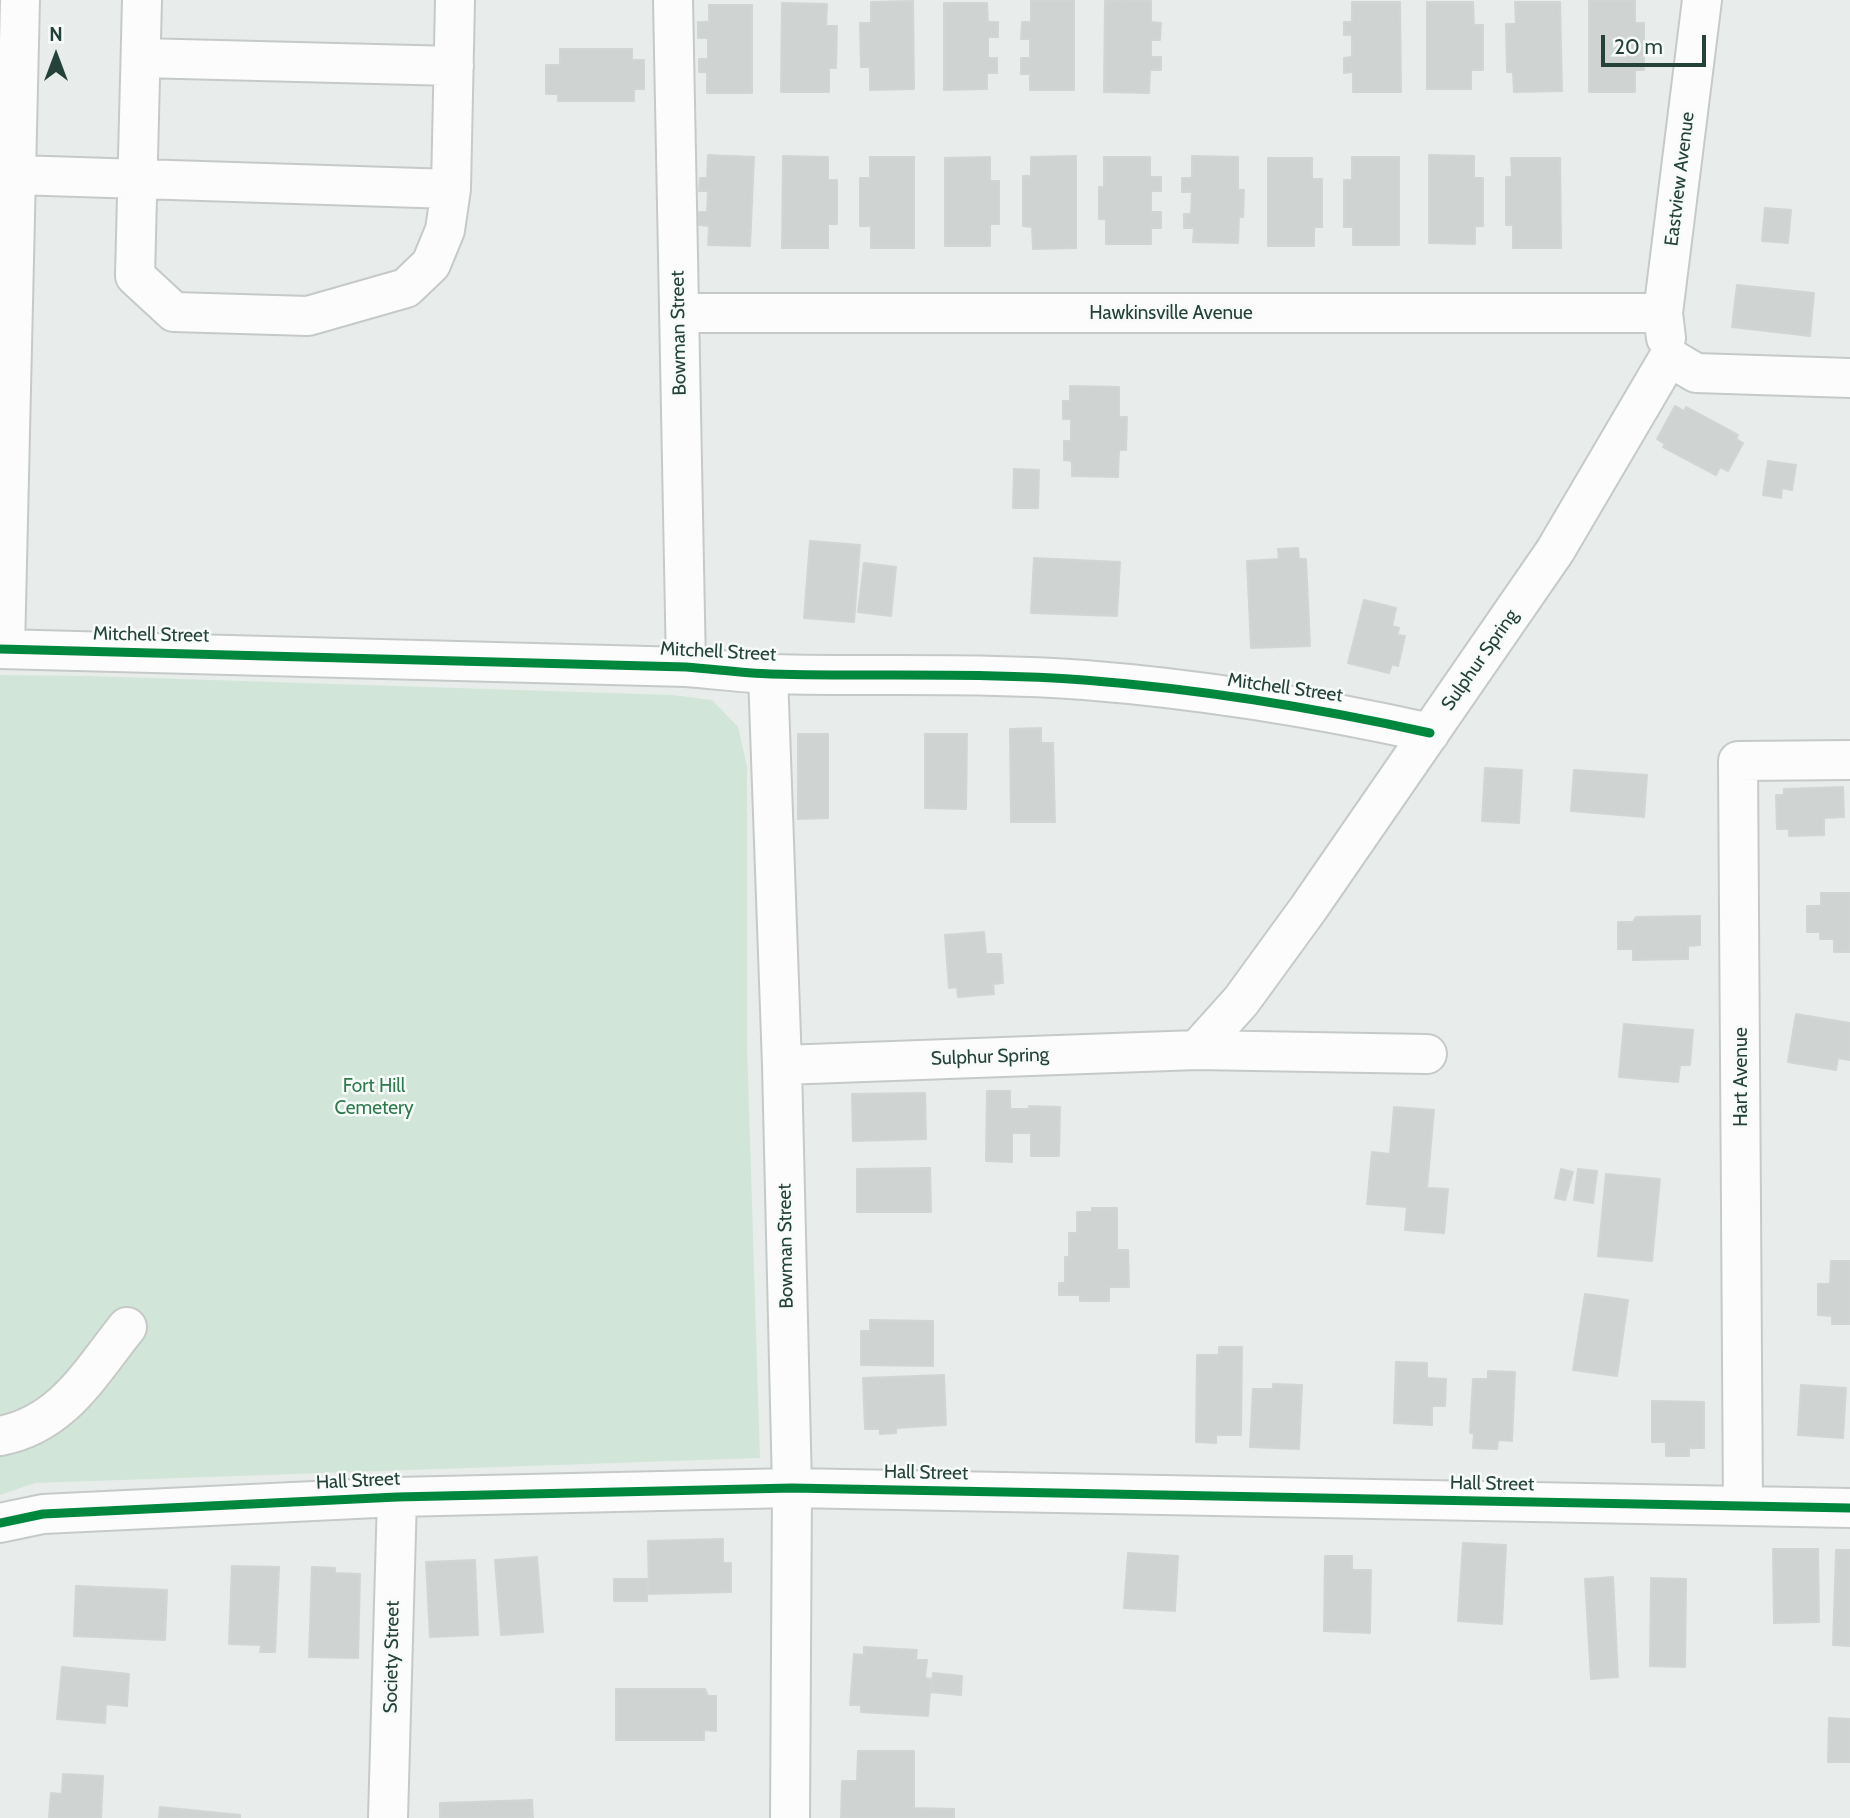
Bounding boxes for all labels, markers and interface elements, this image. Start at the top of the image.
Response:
north arrow [21,21,91,91]
scale bar [1605,21,1710,65]
text: N [49,23,63,46]
text: 20 m [1614,34,1663,59]
street label: Eastview Avenue [1660,110,1700,248]
street label: Bowman Street [667,270,691,396]
street label: Hawkinsville Avenue [1089,302,1253,324]
street label: Sulphur Spring [1437,605,1523,715]
street label: Mitchell Street [93,623,209,647]
street label: Mitchell Street [659,638,777,666]
street label: Mitchell Street [1226,669,1344,707]
street label: Hart Avenue [1730,1027,1752,1127]
street label: Sulphur Spring [931,1044,1049,1070]
park label: Fort Hill Cemetery [334,1075,414,1119]
street label: Bowman Street [774,1183,798,1309]
street label: Hall Street [884,1461,968,1485]
street label: Hall Street [315,1467,401,1495]
street label: Hall Street [1450,1472,1534,1496]
street label: Society Street [380,1600,404,1714]

